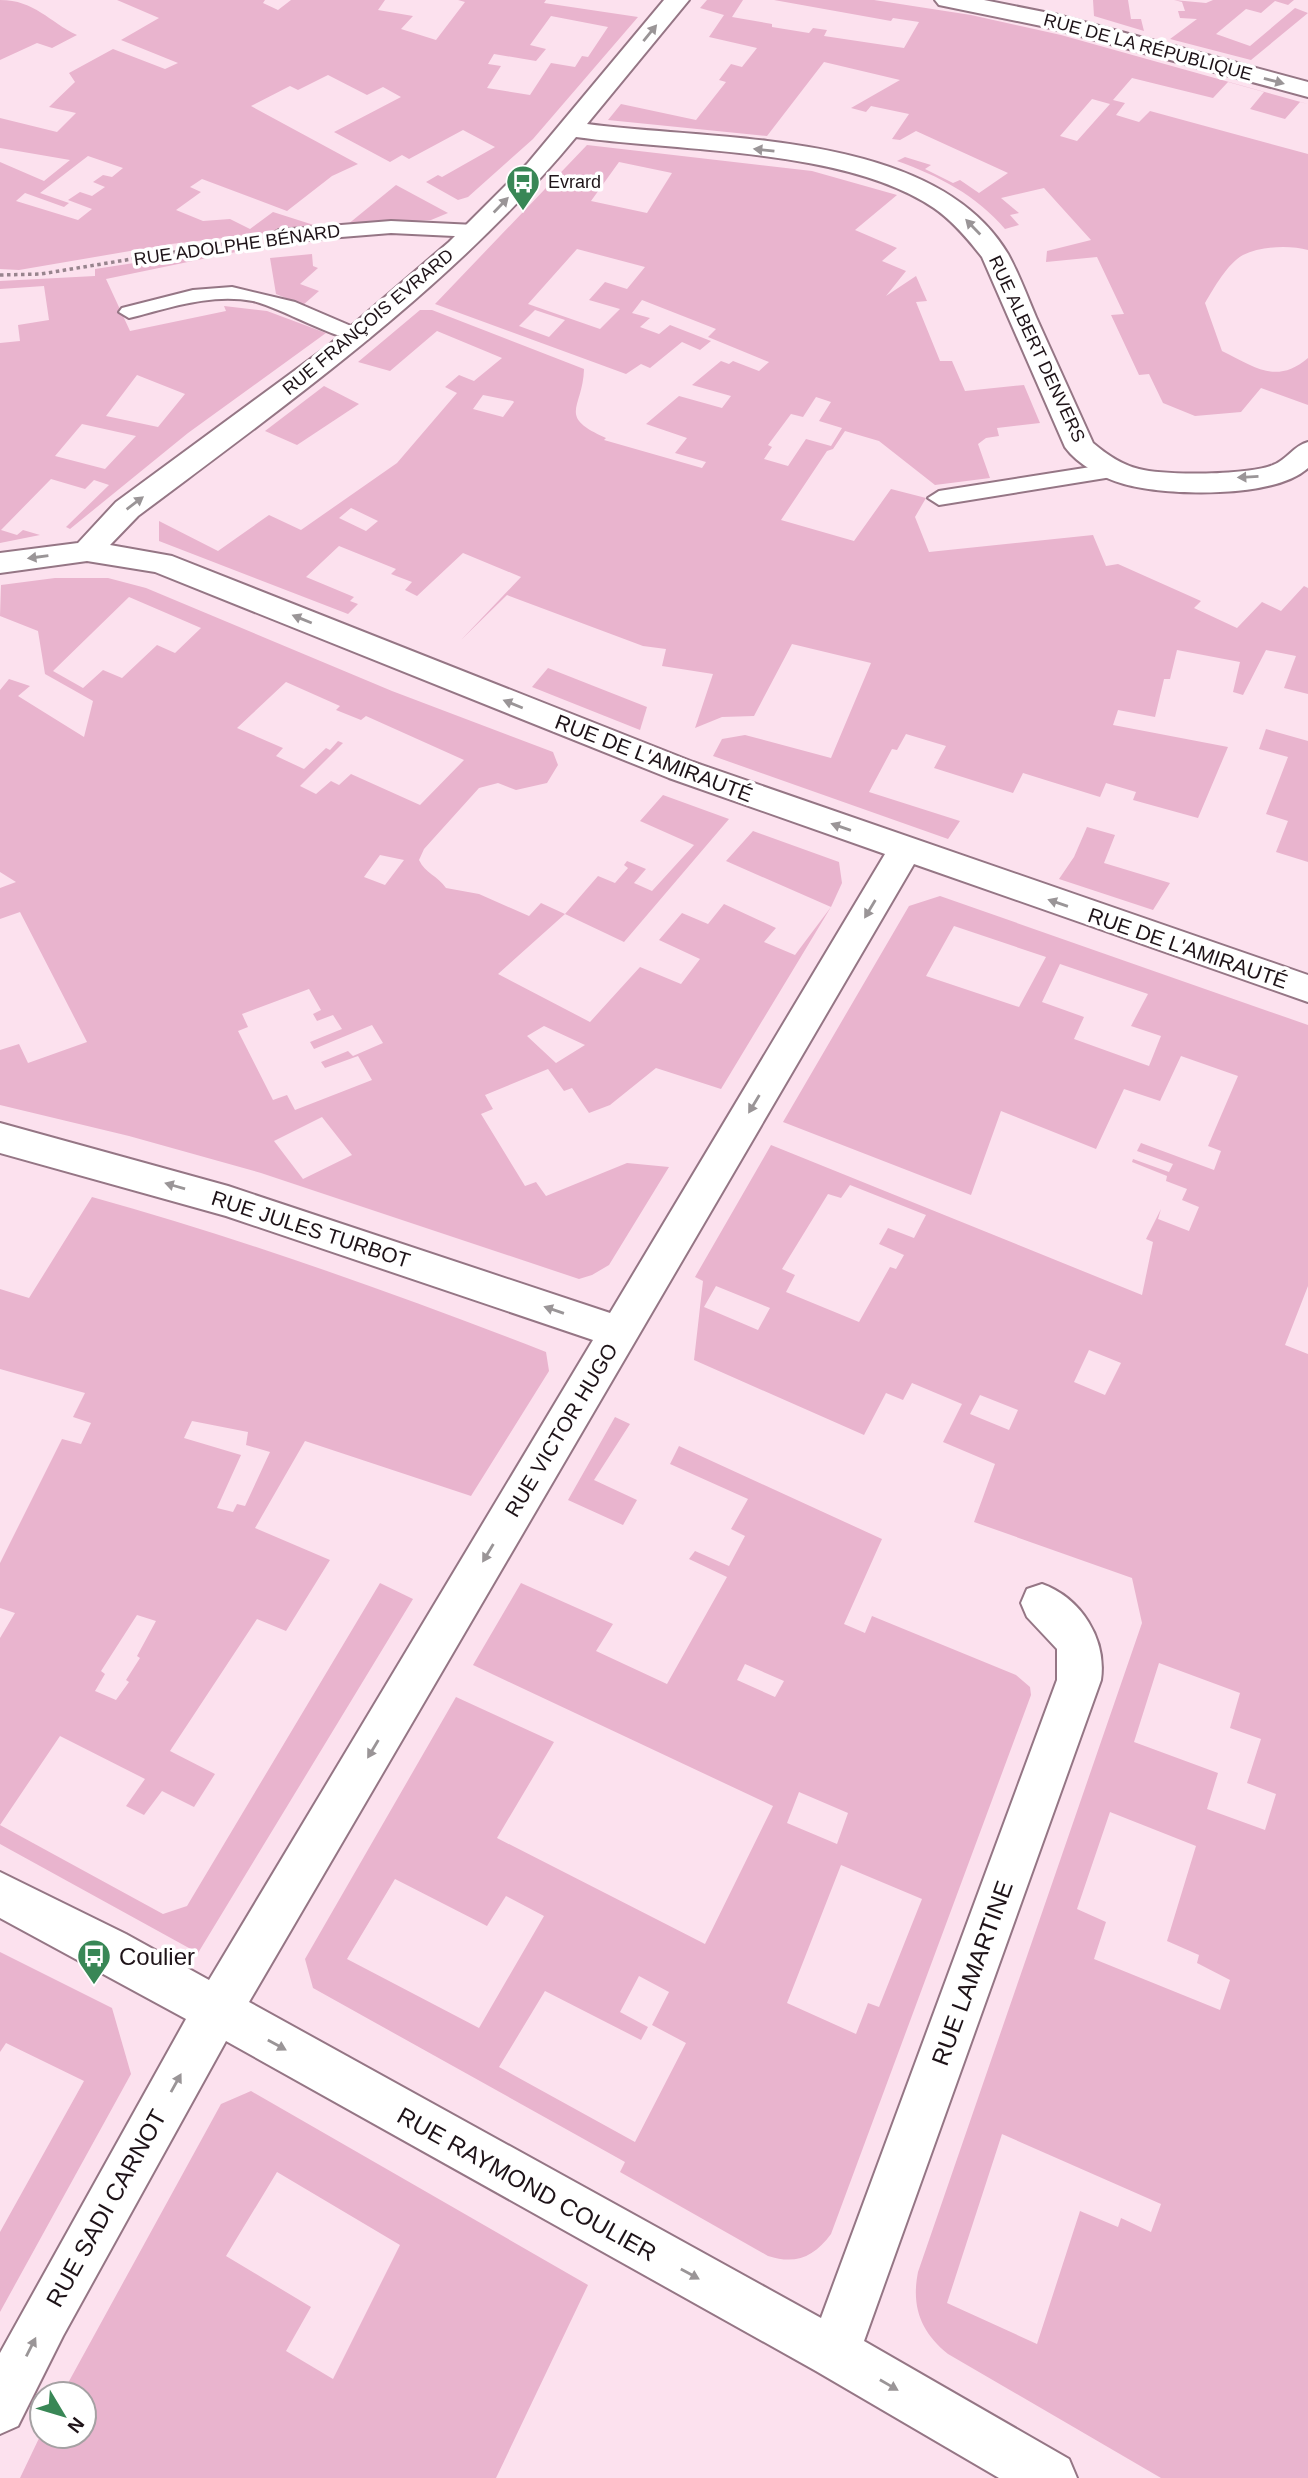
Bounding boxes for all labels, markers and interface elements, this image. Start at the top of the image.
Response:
street label: RUE DE LA RÉPUBLIQUE [1042,10,1254,84]
one-way arrow [642,24,657,42]
one-way arrow [1264,76,1286,87]
one-way arrow [753,144,775,155]
bus stop icon: Evrard [504,163,542,212]
place label: Evrard [548,172,601,192]
one-way arrow [493,197,509,214]
one-way arrow [964,218,981,235]
street label: RUE ADOLPHE BÉNARD [133,221,341,269]
street label: RUE FRANÇOIS EVRARD [279,245,457,399]
street label: RUE ALBERT DENVERS [985,253,1089,445]
one-way arrow [1237,472,1259,483]
one-way arrow [126,496,144,510]
one-way arrow [27,551,49,562]
one-way arrow [291,614,312,625]
one-way arrow [503,698,524,709]
street label: RUE DE L'AMIRAUTÉ [552,710,756,806]
one-way arrow [830,821,851,832]
one-way arrow [1048,897,1069,908]
one-way arrow [864,899,877,918]
street label: RUE DE L'AMIRAUTÉ [1085,903,1291,993]
one-way arrow [748,1095,760,1114]
one-way arrow [164,1180,186,1191]
street label: RUE JULES TURBOT [209,1186,413,1272]
one-way arrow [544,1304,565,1315]
street label: RUE VICTOR HUGO [500,1339,622,1521]
one-way arrow [483,1543,495,1563]
one-way arrow [366,1739,379,1758]
street label: RUE LAMARTINE [926,1877,1018,2069]
bus stop icon: Coulier [75,1937,113,1986]
place label: Coulier [119,1943,195,1970]
one-way arrow [267,2039,286,2051]
one-way arrow [170,2073,182,2093]
street label: RUE RAYMOND COULIER [393,2102,661,2266]
street label: RUE SADI CARNOT [41,2104,172,2311]
one-way arrow [680,2268,700,2280]
one-way arrow [25,2337,36,2357]
one-way arrow [879,2379,898,2391]
north arrow [28,2380,98,2450]
text: N [64,2413,89,2437]

